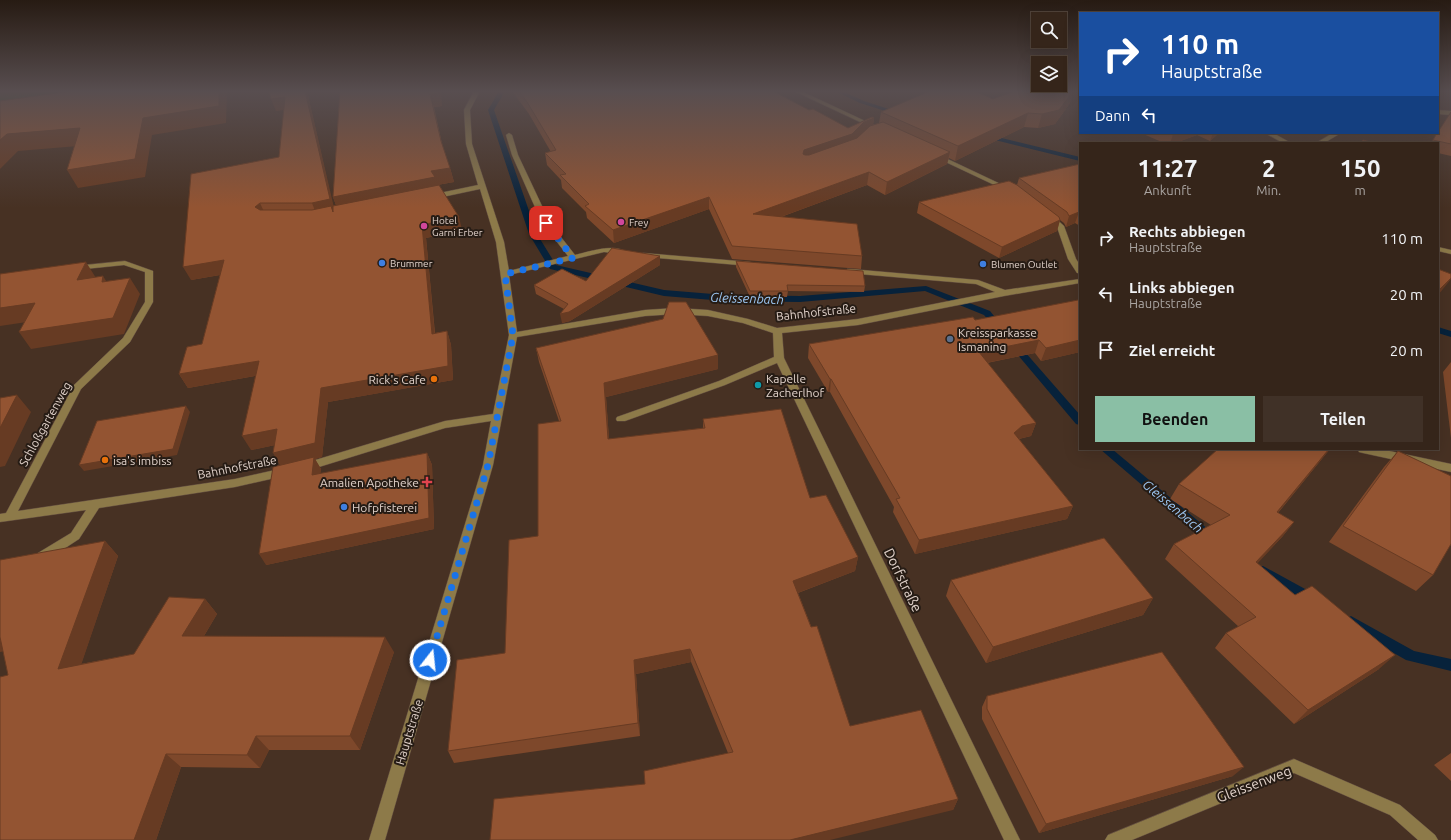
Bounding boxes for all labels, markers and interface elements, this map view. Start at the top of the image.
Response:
map controls [1031,12,1067,92]
button: search [1031,12,1067,48]
icon: right [1095,28,1147,80]
text: 110 m [1161,28,1239,59]
button: layers [1031,56,1067,92]
text: Hauptstraße [1161,61,1262,81]
icon: left [1138,104,1160,126]
text: Dann [1095,107,1130,124]
text: 11:27 [1138,155,1198,182]
text: 2 [1262,155,1276,182]
text: 150 [1340,155,1380,182]
text: Ankunft [1144,183,1191,197]
text: Min. [1256,183,1281,197]
text: m [1355,183,1366,197]
pin [529,206,563,240]
icon: arrive [535,212,557,234]
place label: Hotel Garni Erber [432,215,483,238]
marker: Frey [616,217,626,227]
place label: Frey [629,217,648,228]
marker: Hotel Garni Erber [419,221,429,231]
text: Rechts abbiegen [1129,223,1246,240]
icon: right [1095,227,1117,249]
text: 110 m [1381,230,1423,247]
text: Hauptstraße [1129,240,1202,254]
marker: Brummer [377,258,387,268]
place label: Brummer [390,258,433,269]
marker: Blumen Outlet [978,259,988,269]
place label: Blumen Outlet [991,259,1057,270]
text: Links abbiegen [1129,279,1234,296]
icon: left [1095,283,1117,305]
text: 20 m [1390,286,1423,303]
water label: Gleissenbach [710,290,784,306]
text: Hauptstraße [1129,296,1202,310]
street label: Bahnhofstraße [775,301,857,323]
place label: Kreissparkasse Ismaning [958,326,1037,353]
marker: Kreissparkasse Ismaning [945,334,955,344]
icon: arrive [1095,339,1117,361]
text: Ziel erreicht [1129,342,1215,359]
text: 20 m [1390,342,1423,359]
place label: Kapelle Zacherlhof [766,372,825,399]
place label: Rick's Cafe [368,373,426,386]
marker: Rick's Cafe [429,374,439,384]
street label: Schloßgartenweg [16,379,74,469]
marker: Kapelle Zacherlhof [753,380,763,390]
button: Beenden [1095,396,1255,442]
button: Teilen [1263,396,1423,442]
street label: Bahnhofstraße [196,453,278,481]
place label: isa's imbiss [113,454,172,467]
marker: isa's imbiss [100,455,110,465]
place label: Amalien Apotheke [320,476,419,489]
marker: Amalien Apotheke [422,477,432,487]
water label: Gleissenbach [1140,477,1206,535]
place label: Hofpfisterei [352,501,417,514]
marker: Hofpfisterei [339,502,349,512]
street label: Dorfstraße [881,546,925,614]
position arrow [409,639,451,681]
street label: Hauptstraße [393,698,425,766]
street label: Gleissenweg [1214,762,1294,806]

